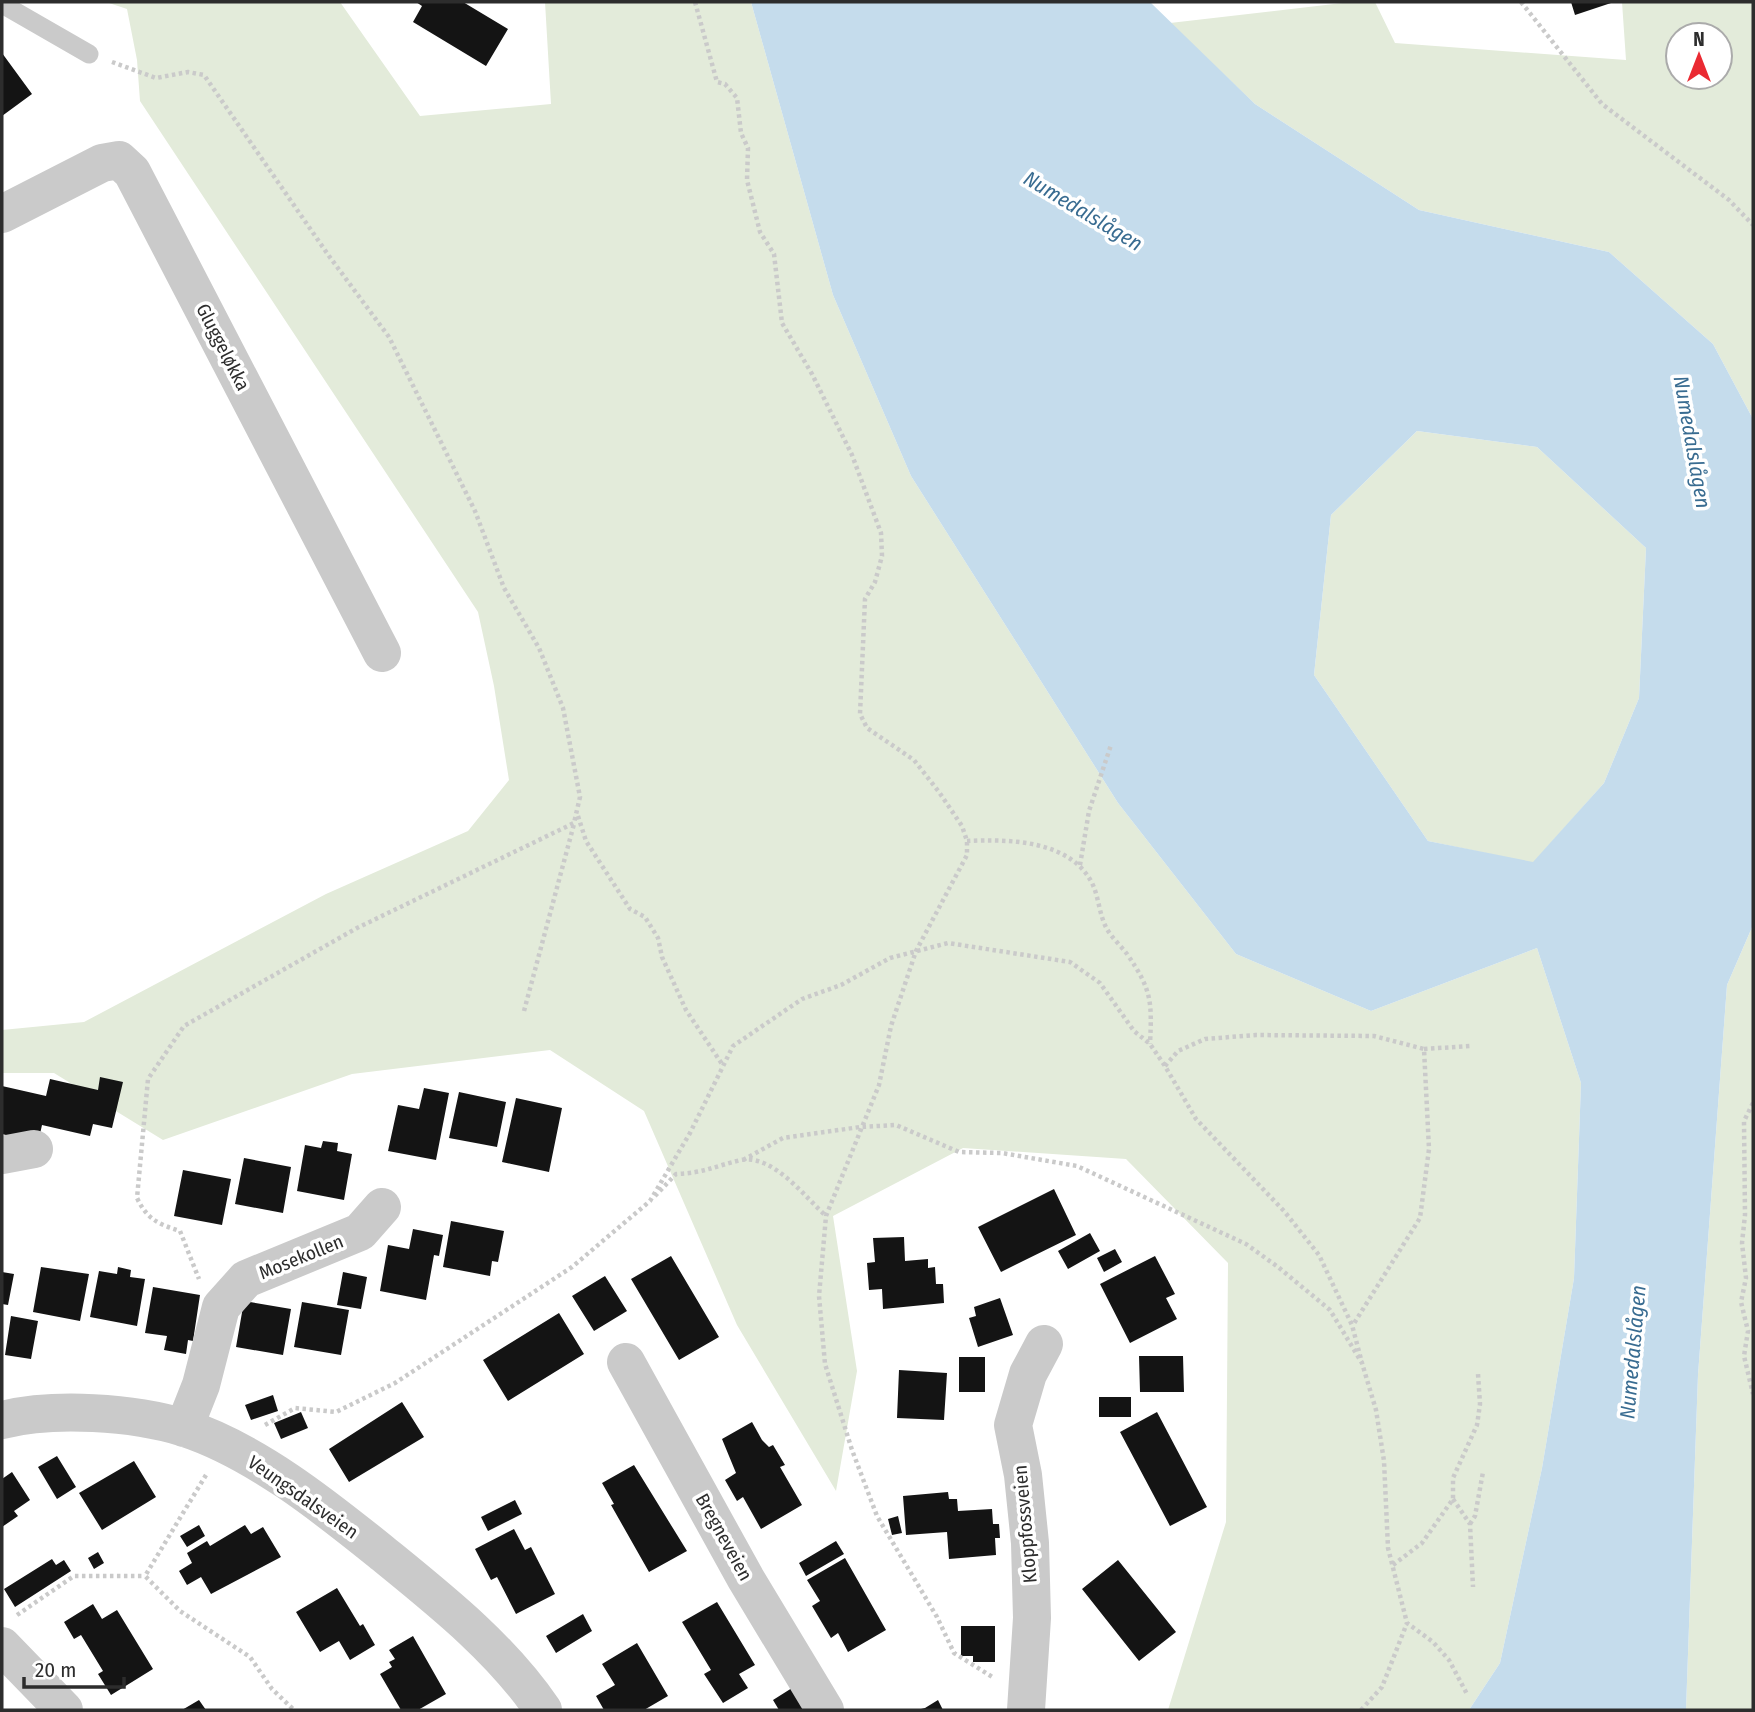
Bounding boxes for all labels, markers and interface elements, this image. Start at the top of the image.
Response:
north arrow [1664,21,1734,91]
text: N [1693,28,1705,51]
water label: Numedalslågen [1019,165,1147,257]
street label: Gluggeløkka [191,300,255,394]
water label: Numedalslågen [1668,374,1716,510]
street label: Mosekollen [255,1230,347,1284]
water label: Numedalslågen [1614,1284,1652,1420]
street label: Veungsdalsveien [243,1450,363,1544]
street label: Kloppfossveien [1008,1464,1042,1584]
street label: Bregneveien [691,1489,757,1585]
scale bar [24,1646,124,1690]
text: 20 m [35,1657,76,1683]

